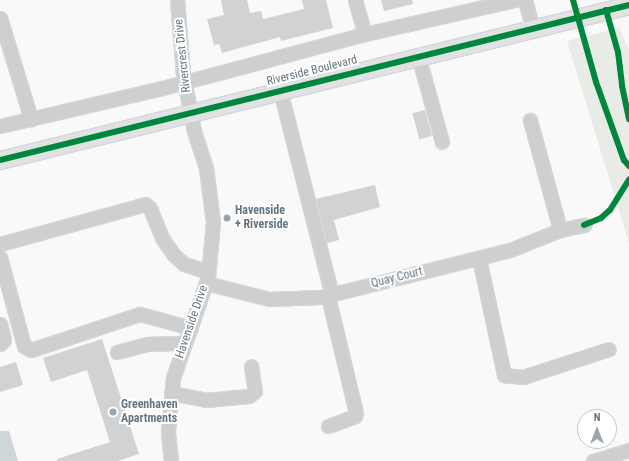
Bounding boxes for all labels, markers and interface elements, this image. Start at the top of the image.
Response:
street label: Rivercrest Drive [172,19,194,93]
street label: Riverside Boulevard [265,53,359,89]
place label: Havenside + Riverside [235,204,288,232]
marker: Havenside + Riverside [222,213,232,223]
street label: Quay Court [370,265,424,291]
street label: Havenside Drive [173,284,211,360]
place label: Greenhaven Apartments [121,398,178,426]
marker: Greenhaven Apartments [108,407,118,417]
north arrow [577,409,617,449]
text: N [594,411,600,424]

